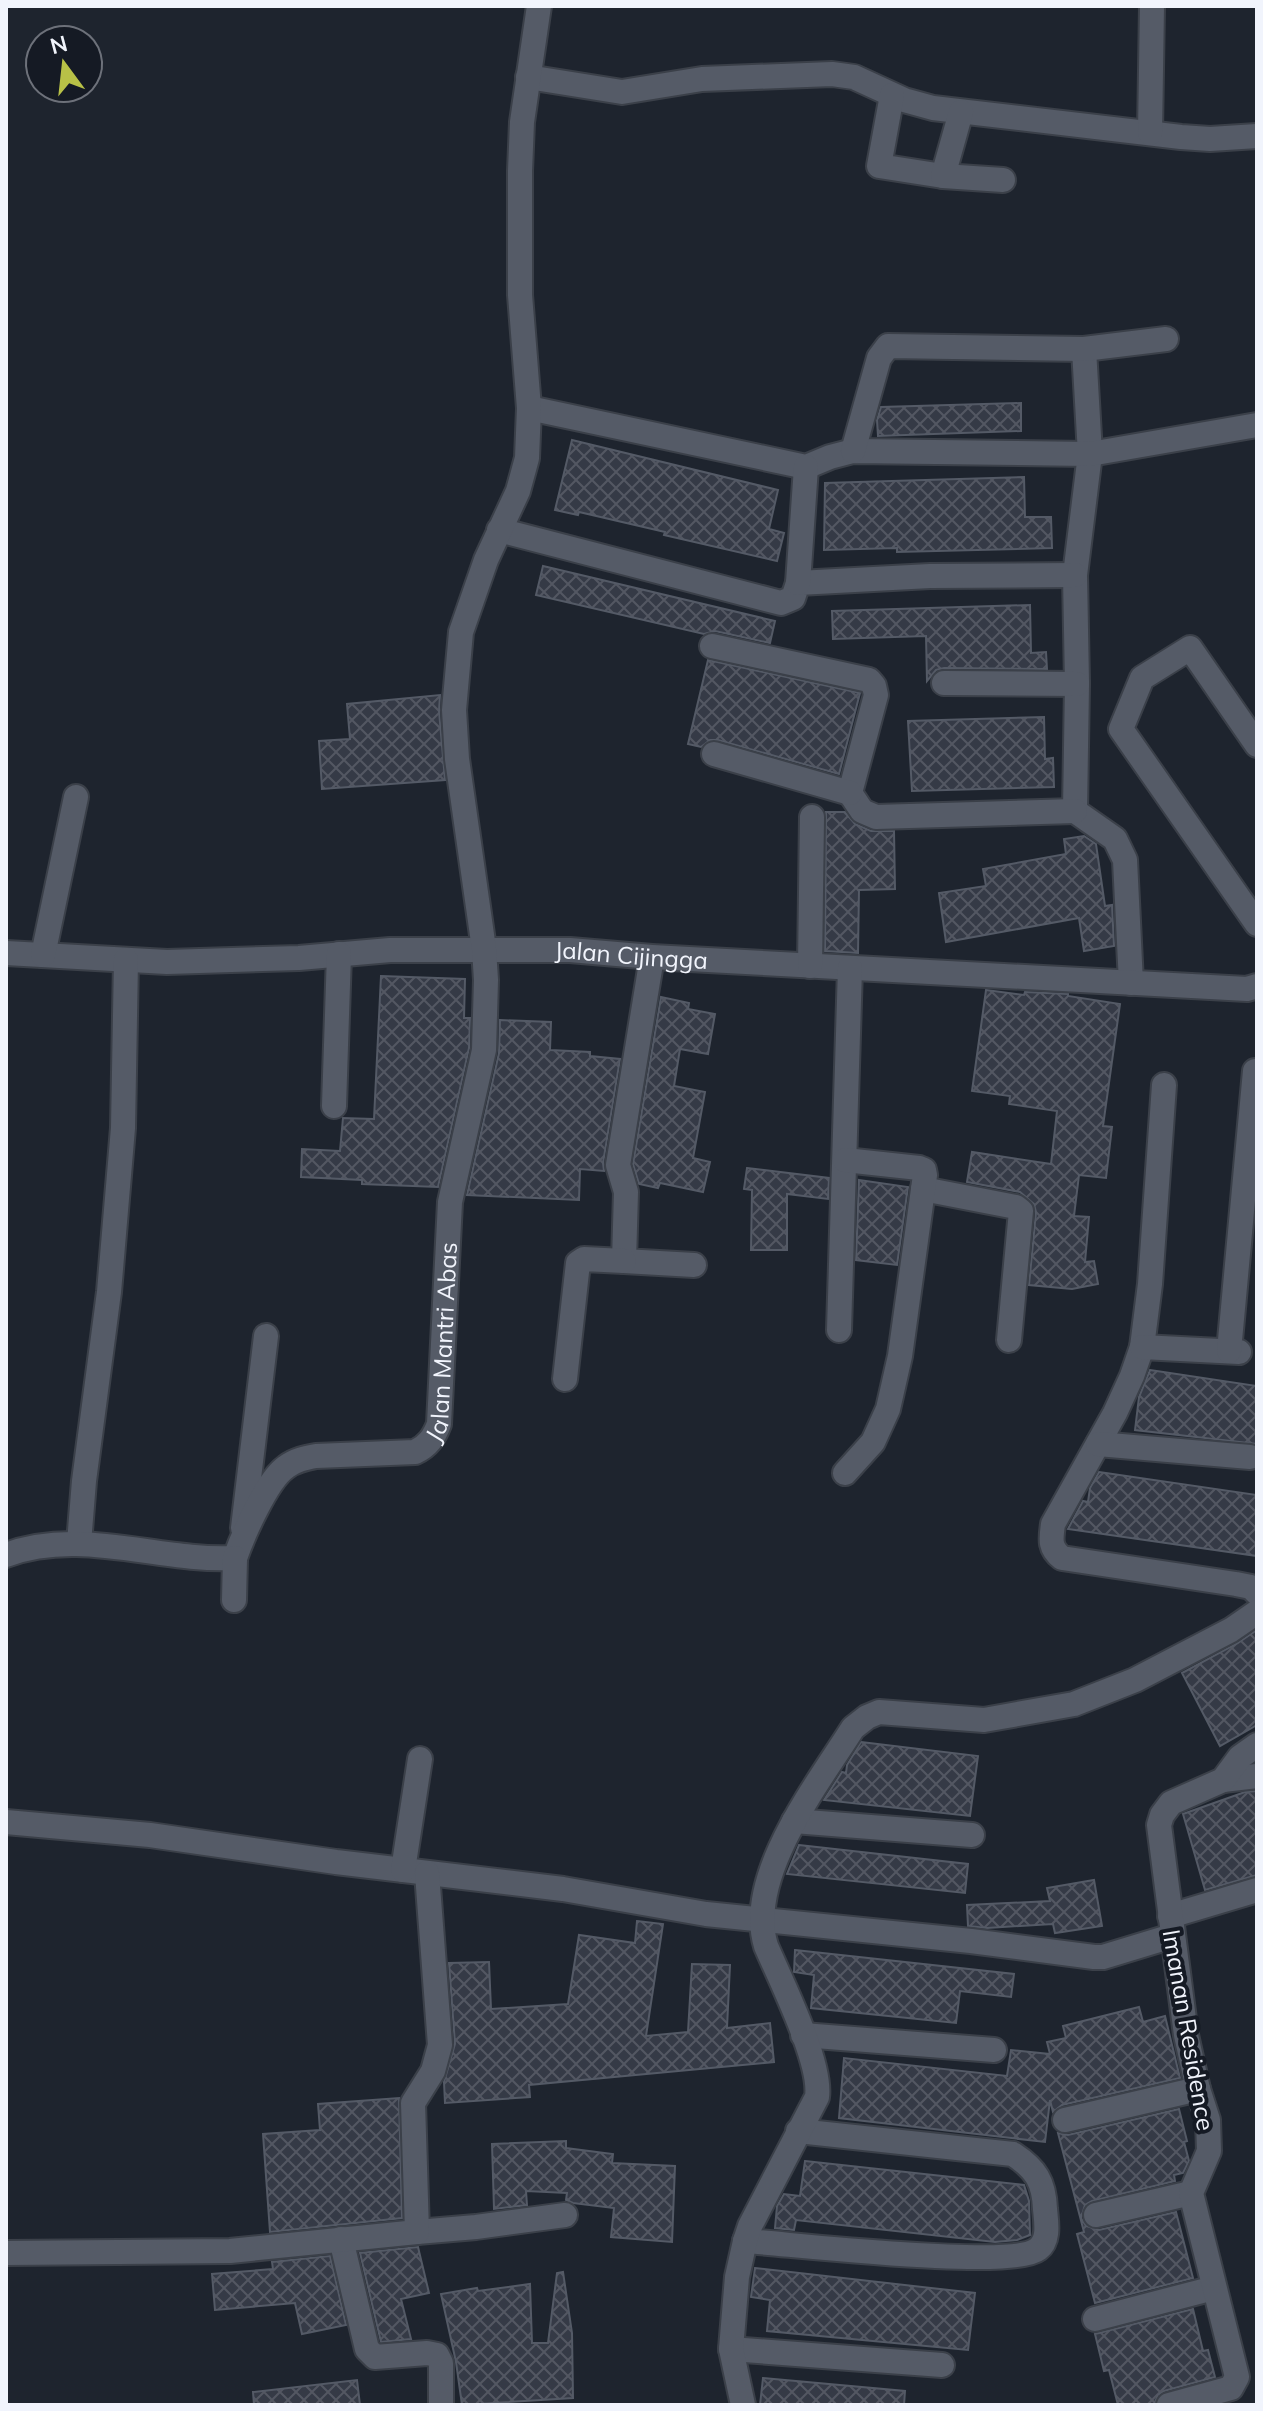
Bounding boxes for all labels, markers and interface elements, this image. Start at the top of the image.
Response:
north arrow [24,24,104,104]
text: N [47,29,70,60]
street label: Jalan Cijingga [554,935,709,975]
street label: Jalan Mantri Abas [418,1241,463,1447]
street label: Imanan Residence [1157,1927,1221,2133]

